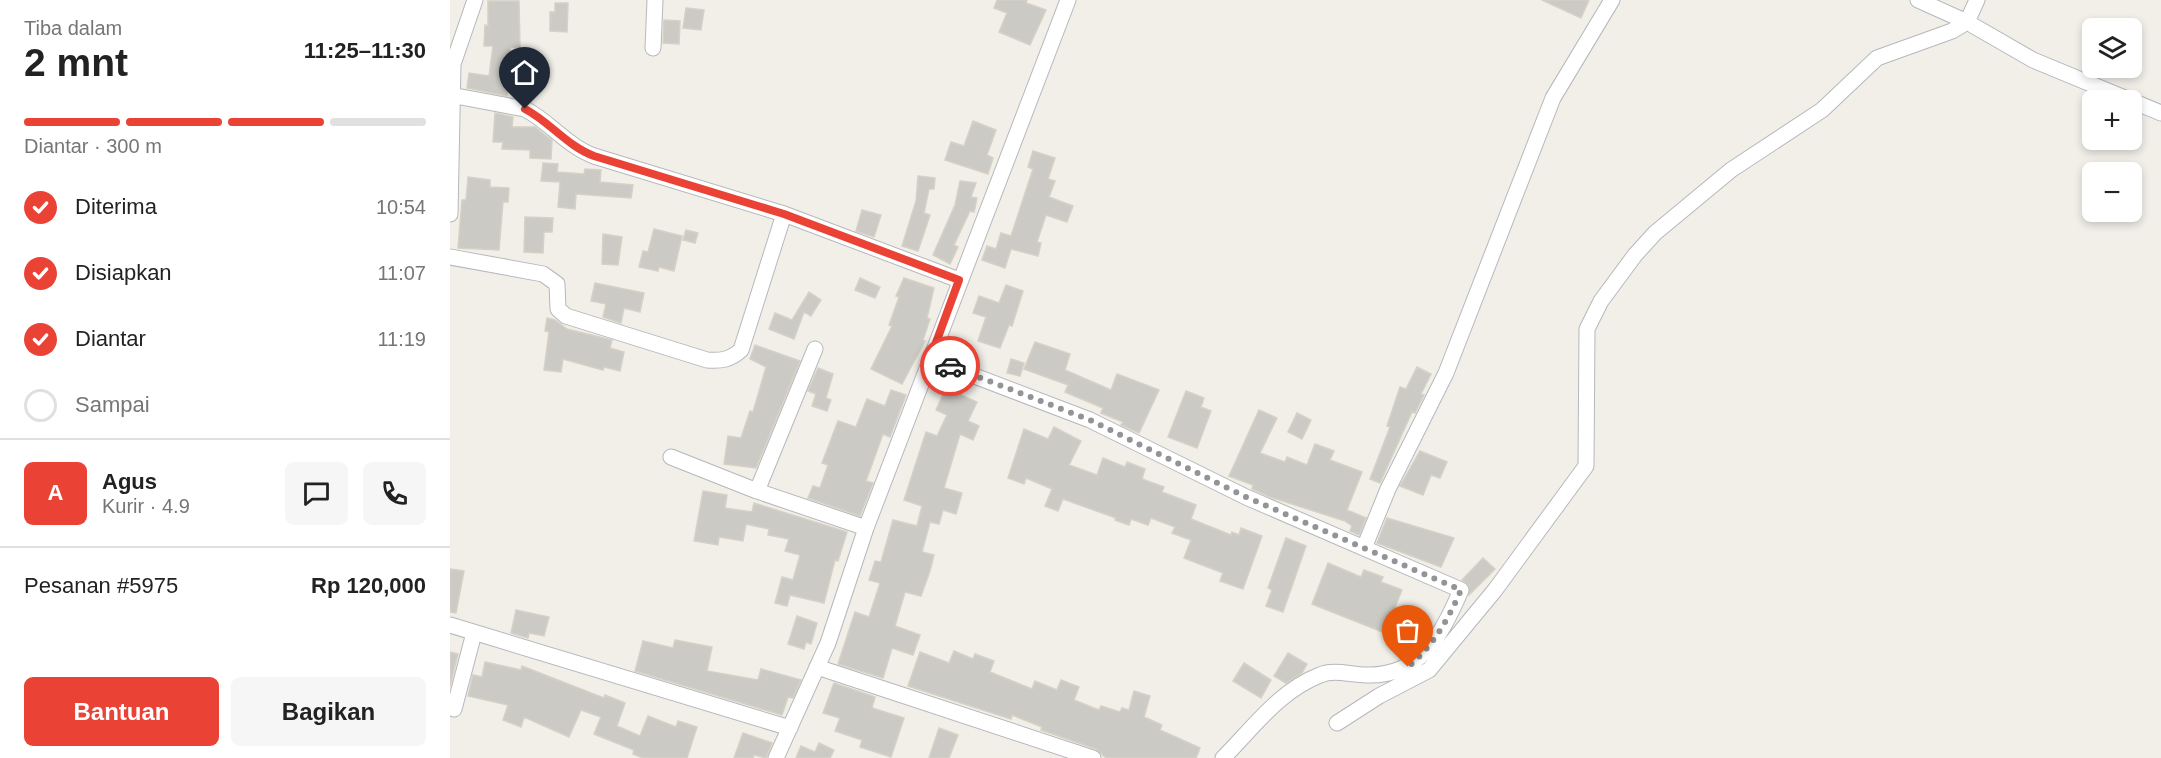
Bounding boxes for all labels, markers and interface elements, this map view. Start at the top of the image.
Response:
text: Tiba dalam [24,17,122,39]
map controls [2082,18,2142,222]
button: layers [2082,18,2142,78]
text: 11:25–11:30 [304,38,426,63]
text: 2 mnt [24,41,128,84]
pin [499,47,550,109]
icon: home [508,56,541,89]
button: + [2082,90,2142,150]
text: Diantar · 300 m [24,135,162,157]
button: − [2082,162,2142,222]
icon: check [24,191,57,224]
text: Diterima [75,194,157,219]
text: 10:54 [376,196,426,218]
icon: check [24,257,57,290]
text: Disiapkan [75,260,172,285]
text: 11:07 [377,262,426,284]
icon: check [24,323,57,356]
text: Diantar [75,326,146,351]
text: 11:19 [377,328,426,350]
courier [920,336,980,396]
icon: car [934,350,967,383]
text: Sampai [75,392,150,417]
button: chat [285,462,348,525]
button: phone [363,462,426,525]
text: Agus [102,469,157,494]
text: A [48,480,63,505]
text: Kurir · 4.9 [102,495,190,517]
text: Pesanan #5975 [24,573,178,598]
text: Rp 120,000 [311,573,426,598]
pin [1382,605,1433,667]
icon: bag [1391,614,1424,647]
button: Bantuan [24,677,219,746]
button: Bagikan [231,677,426,746]

